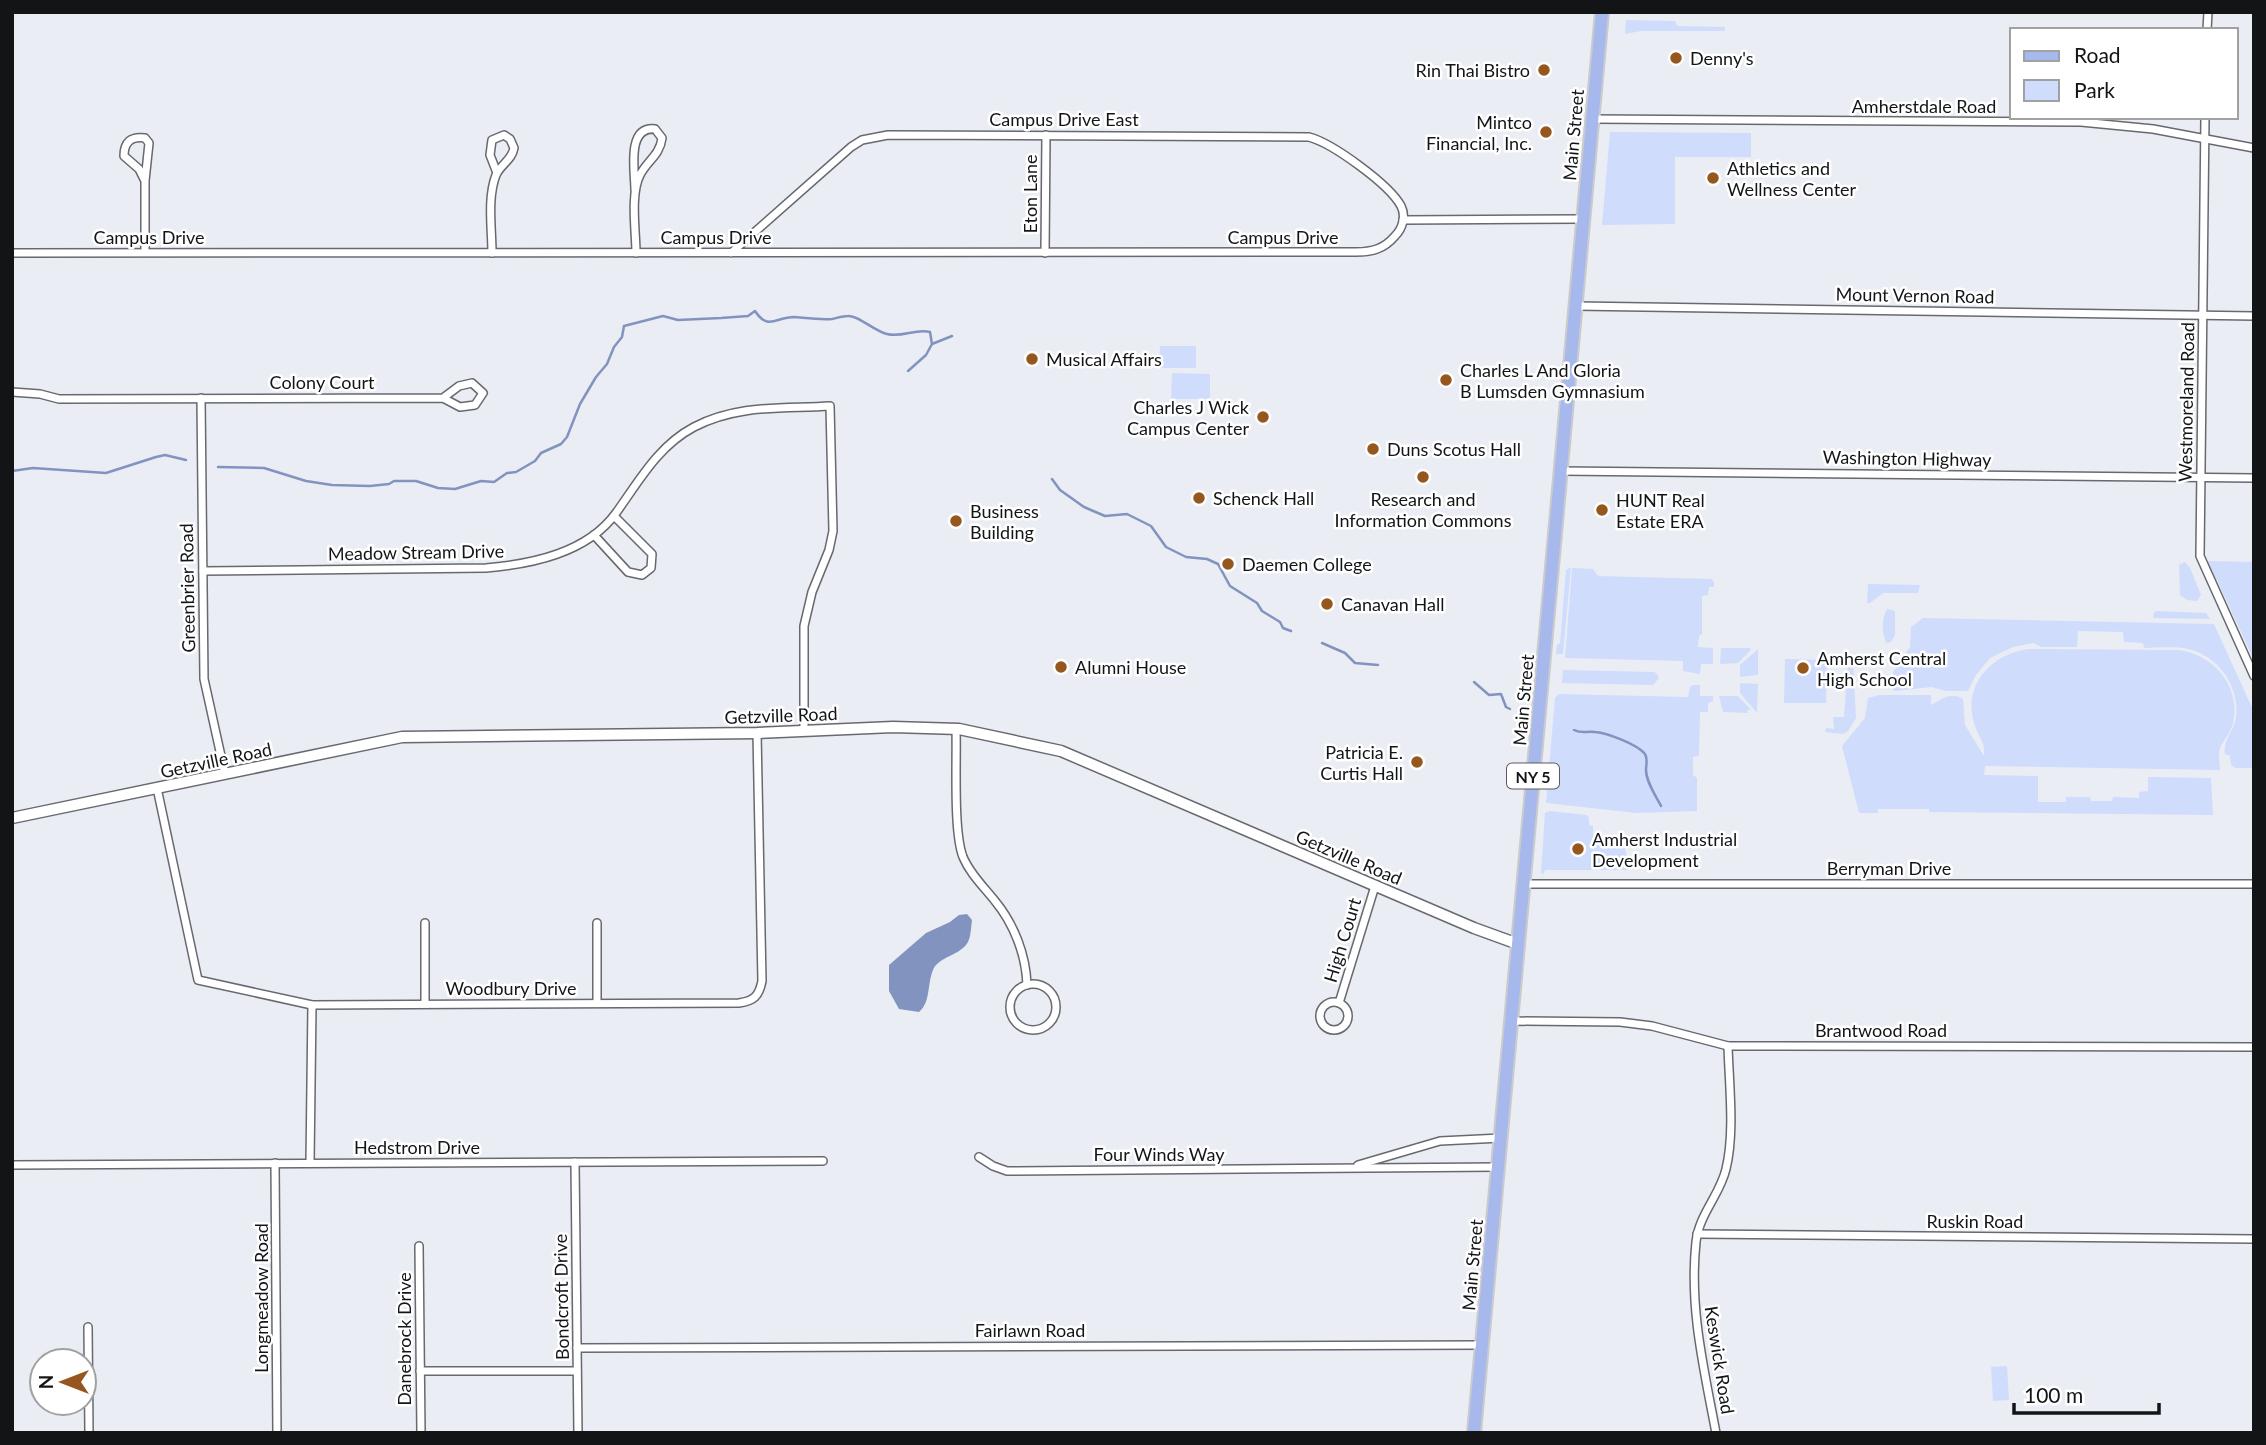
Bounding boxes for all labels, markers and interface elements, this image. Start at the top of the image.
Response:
legend [2010,28,2238,119]
text: Road [2074,42,2121,67]
place label: Denny's [1690,47,1754,69]
marker: Denny's [1668,50,1684,66]
place label: Rin Thai Bistro [1416,59,1530,81]
marker: Rin Thai Bistro [1536,62,1552,78]
text: Park [2074,77,2115,102]
street label: Main Street [1558,88,1588,182]
street label: Amherstdale Road [1852,95,1996,117]
street label: Campus Drive East [989,108,1139,130]
place label: Mintco Financial, Inc. [1426,111,1532,154]
marker: Mintco Financial, Inc. [1538,124,1554,140]
street label: Eton Lane [1019,154,1041,234]
place label: Athletics and Wellness Center [1727,157,1857,200]
marker: Athletics and Wellness Center [1705,170,1721,186]
street label: Campus Drive [93,226,205,248]
street label: Campus Drive [660,226,772,248]
street label: Campus Drive [1227,226,1339,248]
street label: Mount Vernon Road [1835,283,1995,307]
street label: Westmoreland Road [2174,322,2198,482]
place label: Musical Affairs [1046,348,1162,370]
marker: Musical Affairs [1024,351,1040,367]
place label: Charles L And Gloria B Lumsden Gymnasium [1460,359,1645,402]
street label: Colony Court [270,371,375,393]
marker: Charles L And Gloria B Lumsden Gymnasium [1438,372,1454,388]
place label: Charles J Wick Campus Center [1127,396,1250,439]
marker: Charles J Wick Campus Center [1255,409,1271,425]
place label: Duns Scotus Hall [1387,438,1521,460]
marker: Duns Scotus Hall [1365,441,1381,457]
street label: Washington Highway [1822,446,1992,470]
marker: Research and Information Commons [1415,469,1431,485]
place label: Schenck Hall [1213,487,1314,509]
place label: Research and Information Commons [1335,488,1512,531]
place label: HUNT Real Estate ERA [1616,489,1705,532]
marker: Schenck Hall [1191,490,1207,506]
place label: Business Building [970,500,1039,543]
marker: HUNT Real Estate ERA [1594,502,1610,518]
marker: Business Building [948,513,964,529]
street label: Greenbrier Road [175,523,199,653]
street label: Meadow Stream Drive [328,539,504,565]
place label: Daemen College [1242,553,1372,575]
marker: Daemen College [1220,556,1236,572]
place label: Canavan Hall [1341,593,1444,615]
marker: Canavan Hall [1319,596,1335,612]
place label: Amherst Central High School [1817,647,1946,690]
street label: Main Street [1508,653,1538,747]
place label: Alumni House [1075,656,1186,678]
marker: Alumni House [1053,659,1069,675]
marker: Amherst Central High School [1795,660,1811,676]
street label: Getzville Road [724,702,838,728]
street label: Getzville Road [158,737,274,783]
place label: Patricia E. Curtis Hall [1320,741,1403,784]
marker: Patricia E. Curtis Hall [1409,754,1425,770]
road number: NY 5 [1507,764,1559,789]
street label: Getzville Road [1293,825,1405,889]
place label: Amherst Industrial Development [1592,828,1737,871]
marker: Amherst Industrial Development [1570,841,1586,857]
street label: Berryman Drive [1827,857,1951,879]
street label: High Court [1319,895,1365,985]
street label: Woodbury Drive [445,977,577,999]
street label: Brantwood Road [1815,1019,1947,1041]
street label: Hedstrom Drive [354,1136,480,1158]
street label: Four Winds Way [1094,1143,1225,1165]
street label: Ruskin Road [1927,1210,2023,1232]
street label: Main Street [1457,1218,1487,1312]
street label: Longmeadow Road [250,1223,272,1373]
street label: Bondcroft Drive [549,1234,573,1360]
street label: Danebrock Drive [393,1272,415,1406]
street label: Keswick Road [1701,1304,1739,1416]
street label: Fairlawn Road [975,1319,1085,1341]
north arrow [28,1347,98,1417]
scale bar [2014,1372,2159,1416]
text: N [34,1375,57,1389]
text: 100 m [2024,1382,2083,1407]

